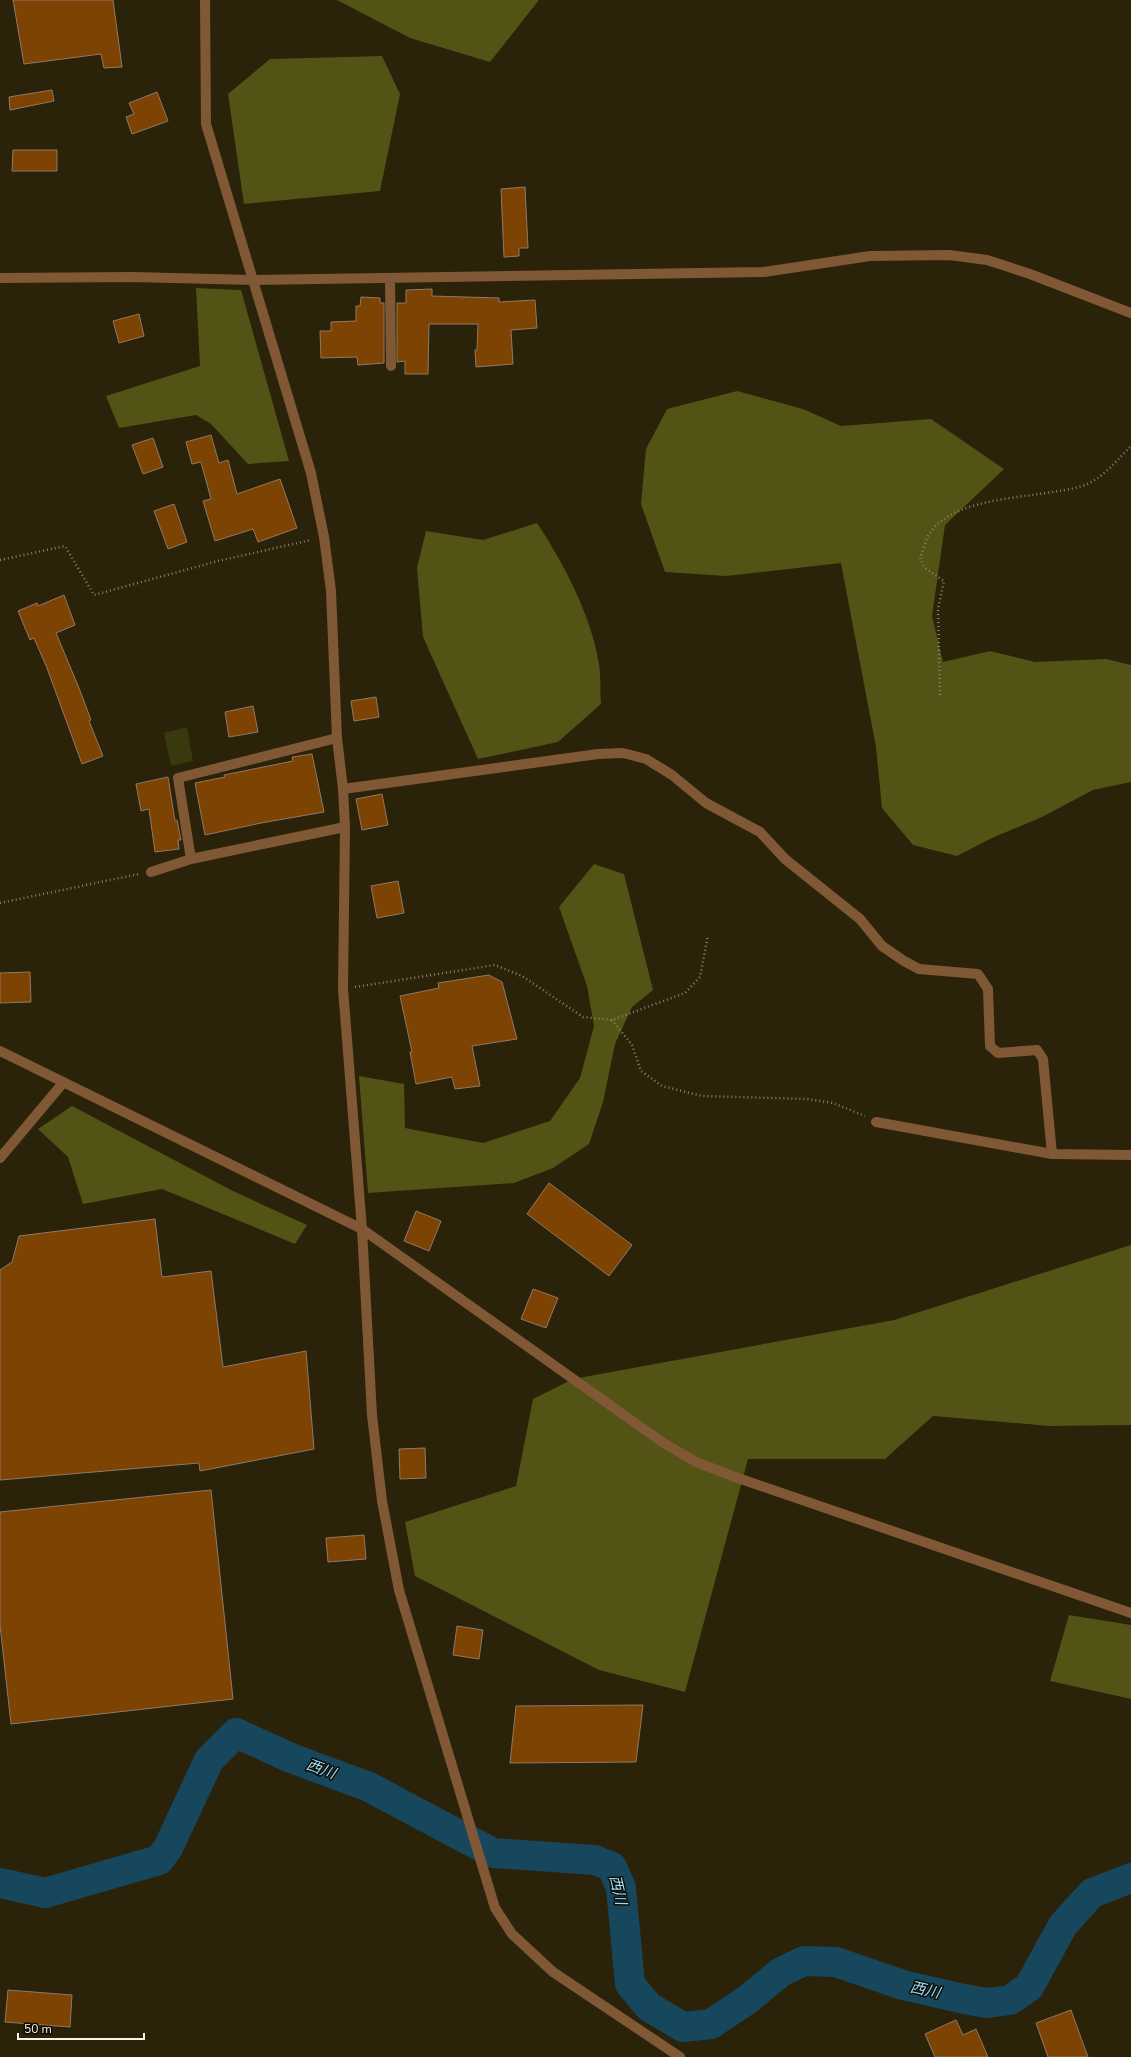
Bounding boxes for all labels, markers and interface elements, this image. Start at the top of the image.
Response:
water label: 西川 [303,1754,340,1784]
water label: 西川 [605,1873,632,1909]
water label: 西川 [908,1977,944,2004]
scale bar [18,2015,144,2041]
text: 50 m [24,2021,52,2037]

